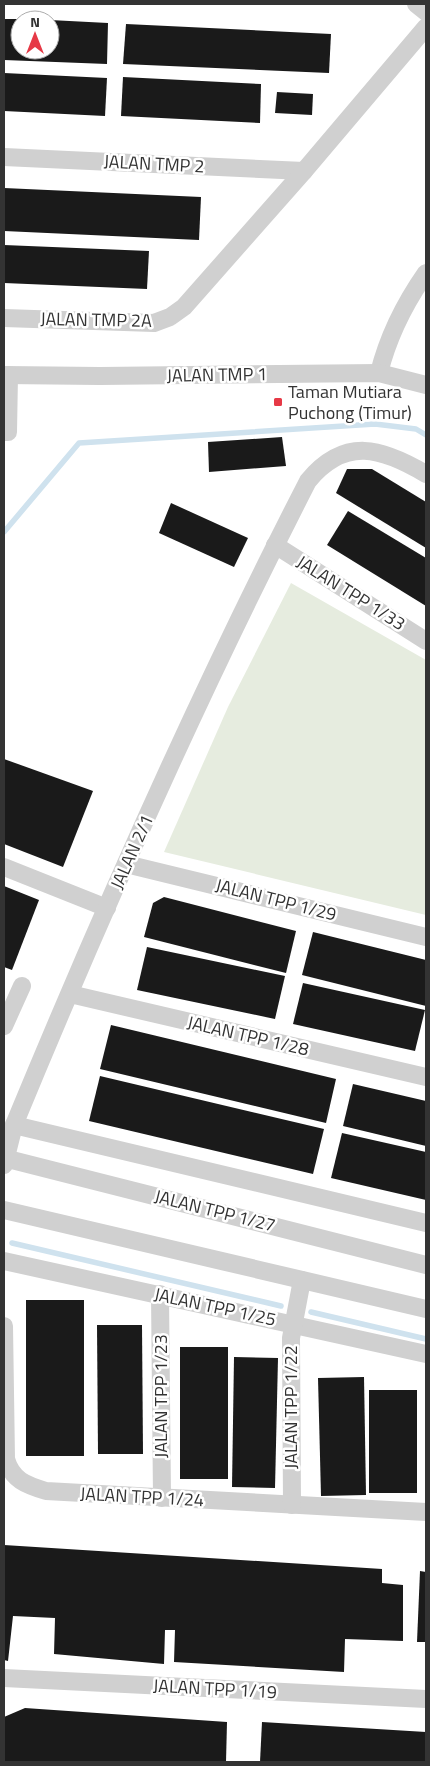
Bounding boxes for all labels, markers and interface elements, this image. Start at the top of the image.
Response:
north arrow [10,10,60,60]
text: N [30,11,40,32]
street label: JALAN TMP 2 [103,147,205,180]
street label: JALAN TMP 2A [40,305,152,334]
street label: JALAN TMP 1 [166,360,268,389]
place label: Taman Mutiara Puchong (Timur) [288,378,412,426]
marker: Taman Mutiara Puchong (Timur) [272,396,284,408]
street label: JALAN TPP 1/33 [292,548,411,637]
street label: JALAN 2/1 [103,810,160,893]
street label: JALAN TPP 1/29 [213,871,339,928]
street label: JALAN TPP 1/28 [185,1008,311,1063]
street label: JALAN TPP 1/27 [152,1182,278,1239]
street label: JALAN TPP 1/25 [152,1280,278,1333]
street label: JALAN TPP 1/23 [147,1334,174,1458]
street label: JALAN TPP 1/22 [277,1345,304,1469]
street label: JALAN TPP 1/24 [79,1480,205,1513]
street label: JALAN TPP 1/19 [152,1672,278,1705]

